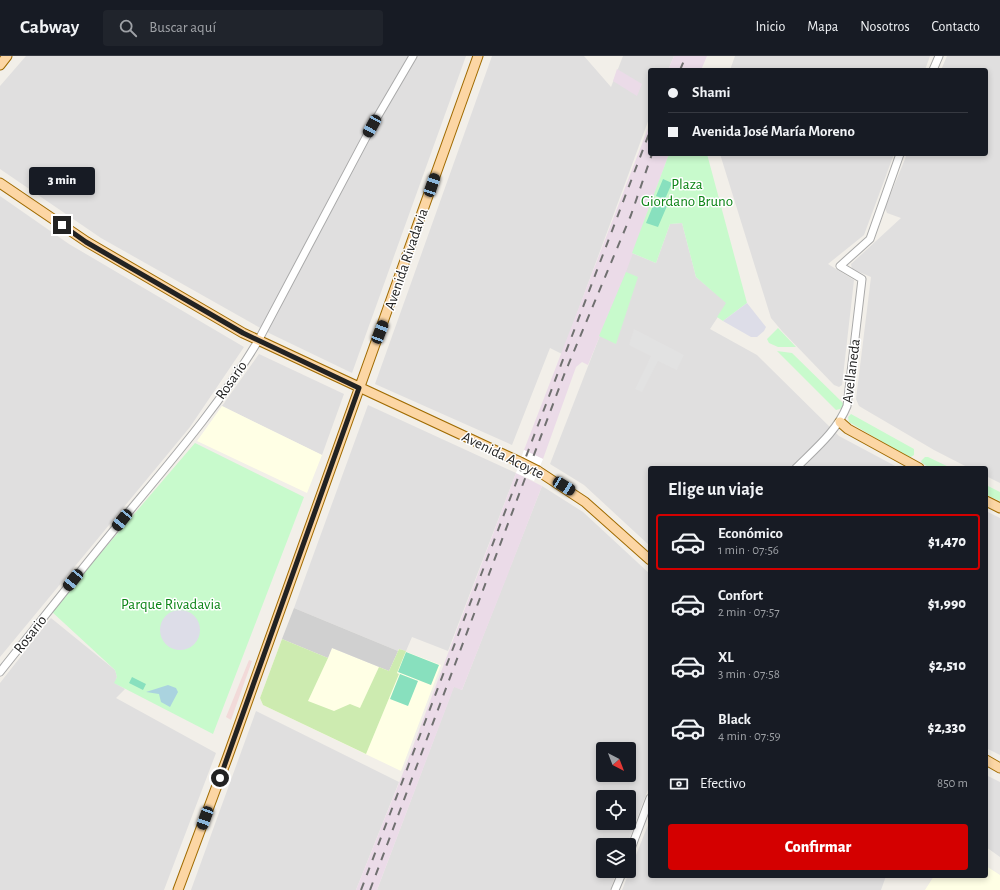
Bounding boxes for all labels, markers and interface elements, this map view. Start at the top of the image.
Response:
search box [103,10,383,46]
icon: search [117,17,139,39]
text: Cabway [20,18,79,37]
text: Buscar aquí [149,20,216,35]
text: Inicio [755,20,785,34]
text: Mapa [807,20,838,34]
text: Nosotros [860,20,910,34]
text: Contacto [932,20,980,34]
text: Shami [692,85,731,100]
car [361,113,383,139]
text: Avenida José María Moreno [692,124,855,139]
callout: 3 min [29,167,95,195]
car [422,172,442,198]
text: 3 min [48,174,76,187]
park label: Plaza Giordano Bruno [641,177,733,209]
street label: Avenida Rivadavia [382,206,431,312]
route end [53,216,71,234]
car [370,319,390,345]
street label: Avellaneda [840,338,863,404]
street label: Rosario [213,358,250,402]
street label: Avenida Acoyte [459,429,546,482]
car [551,475,577,497]
text: Elige un viaje [668,481,763,499]
car [110,507,134,533]
icon: car [670,524,706,560]
text: Económico [718,526,783,541]
text: $1,470 [928,534,966,549]
text: 1 min · 07:56 [718,544,779,557]
car [61,567,85,593]
icon: car [670,586,706,622]
text: Confort [718,588,763,603]
text: $1,990 [928,596,966,611]
park label: Parque Rivadavia [121,597,221,612]
text: 2 min · 07:57 [718,606,780,619]
street label: Rosario [11,613,50,656]
icon: car [670,648,706,684]
text: XL [718,650,734,665]
text: $2,510 [929,658,966,673]
text: 3 min · 07:58 [718,668,780,681]
icon: car [670,710,706,746]
text: Black [718,712,751,727]
text: $2,330 [928,720,966,735]
text: 4 min · 07:59 [718,730,781,743]
north arrow [596,742,636,782]
map controls [596,742,636,878]
route start [211,769,229,787]
icon: cash [668,773,690,795]
text: Efectivo [700,776,746,791]
text: 850 m [937,777,968,790]
button: locate [596,790,636,830]
car [195,805,215,831]
button: Confirmar [668,824,968,870]
button: layers [596,838,636,878]

